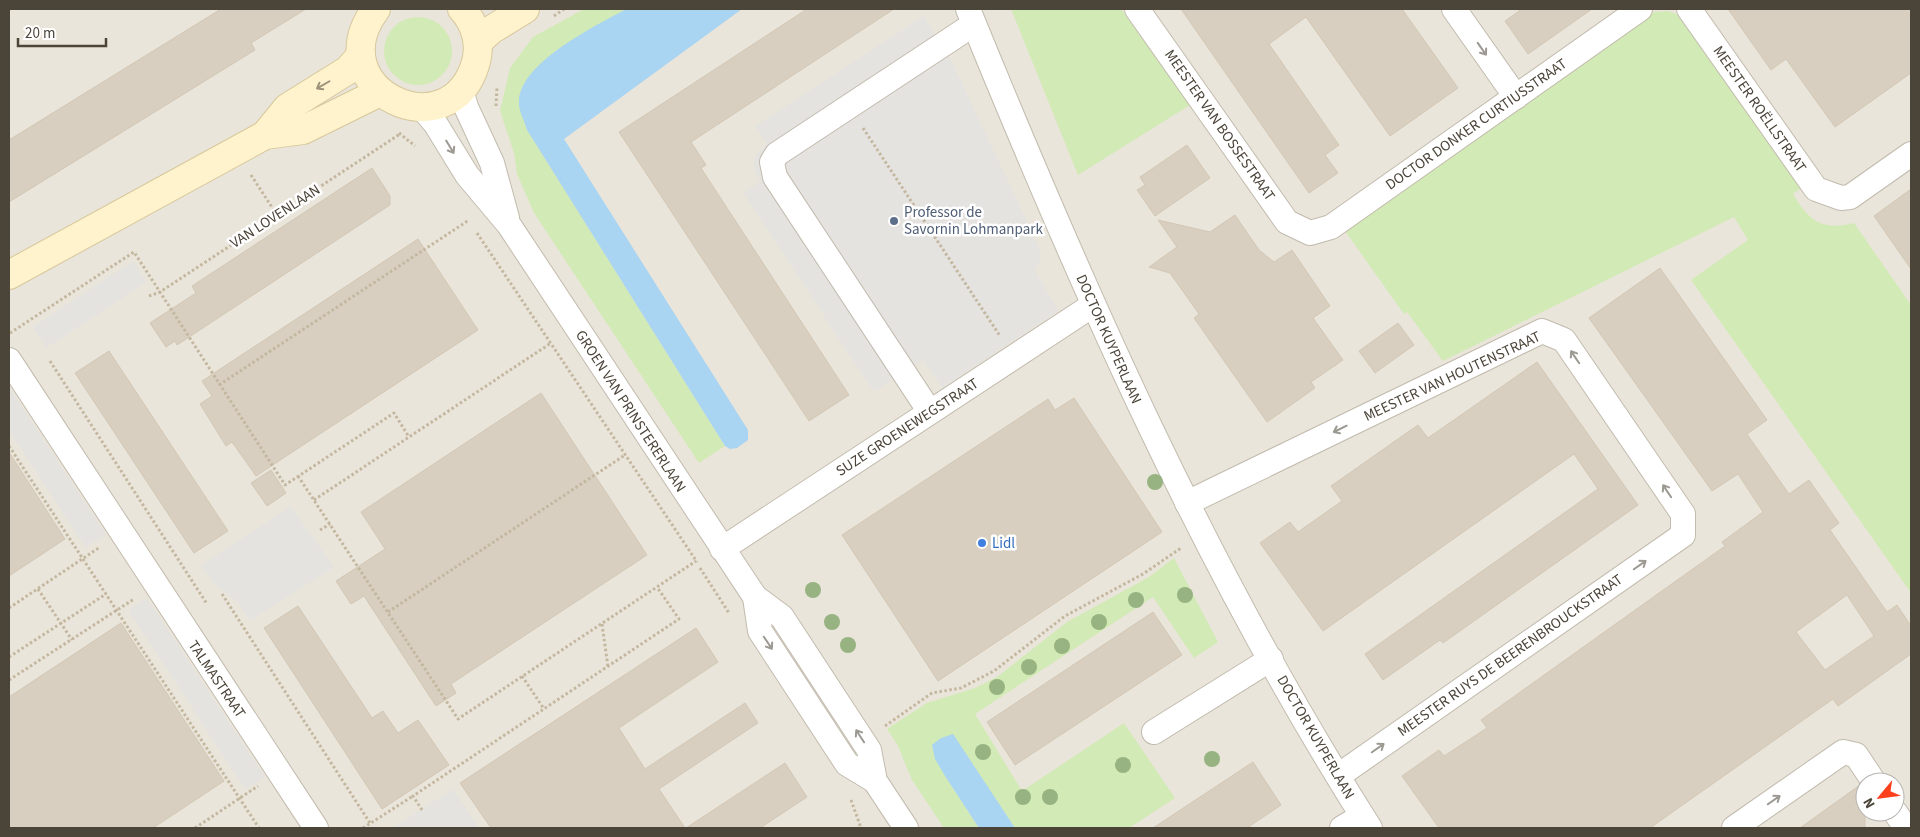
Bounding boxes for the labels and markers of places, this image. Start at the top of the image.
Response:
place label: Professor de Savornin Lohmanpark [904,202,1043,240]
marker: Professor de Savornin Lohmanpark [888,215,900,227]
place label: Lidl [992,533,1015,554]
marker: Lidl [976,537,988,549]

